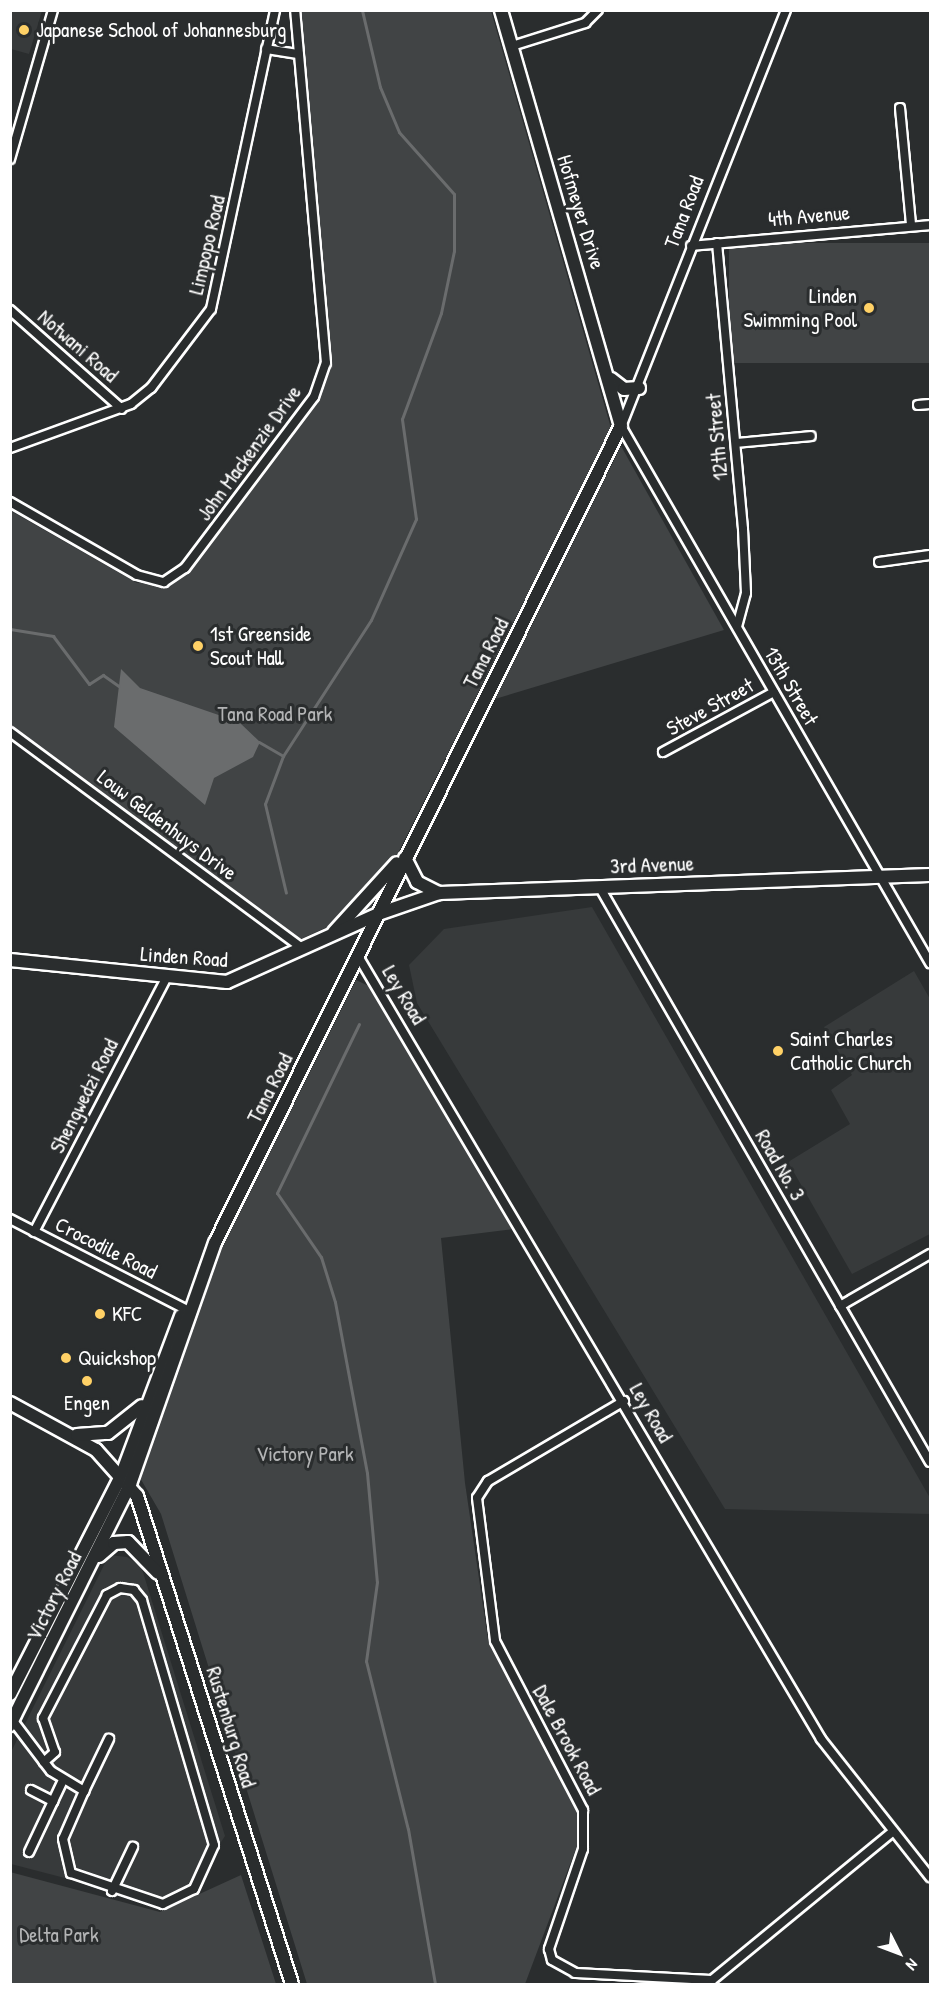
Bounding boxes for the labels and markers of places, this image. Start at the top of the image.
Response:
place label: Japanese School of Johannesburg [36,17,286,43]
marker: Japanese School of Johannesburg [17,23,31,37]
place label: Linden Swimming Pool [743,283,857,333]
marker: Linden Swimming Pool [862,301,876,315]
place label: 1st Greenside Scout Hall [210,621,311,671]
marker: 1st Greenside Scout Hall [191,639,205,653]
place label: Saint Charles Catholic Church [790,1026,911,1076]
marker: Saint Charles Catholic Church [771,1044,785,1058]
place label: KFC [112,1301,142,1327]
marker: KFC [93,1307,107,1321]
place label: Quickshop [78,1345,156,1371]
marker: Quickshop [59,1351,73,1365]
marker: Engen [80,1374,94,1388]
place label: Engen [64,1390,110,1416]

